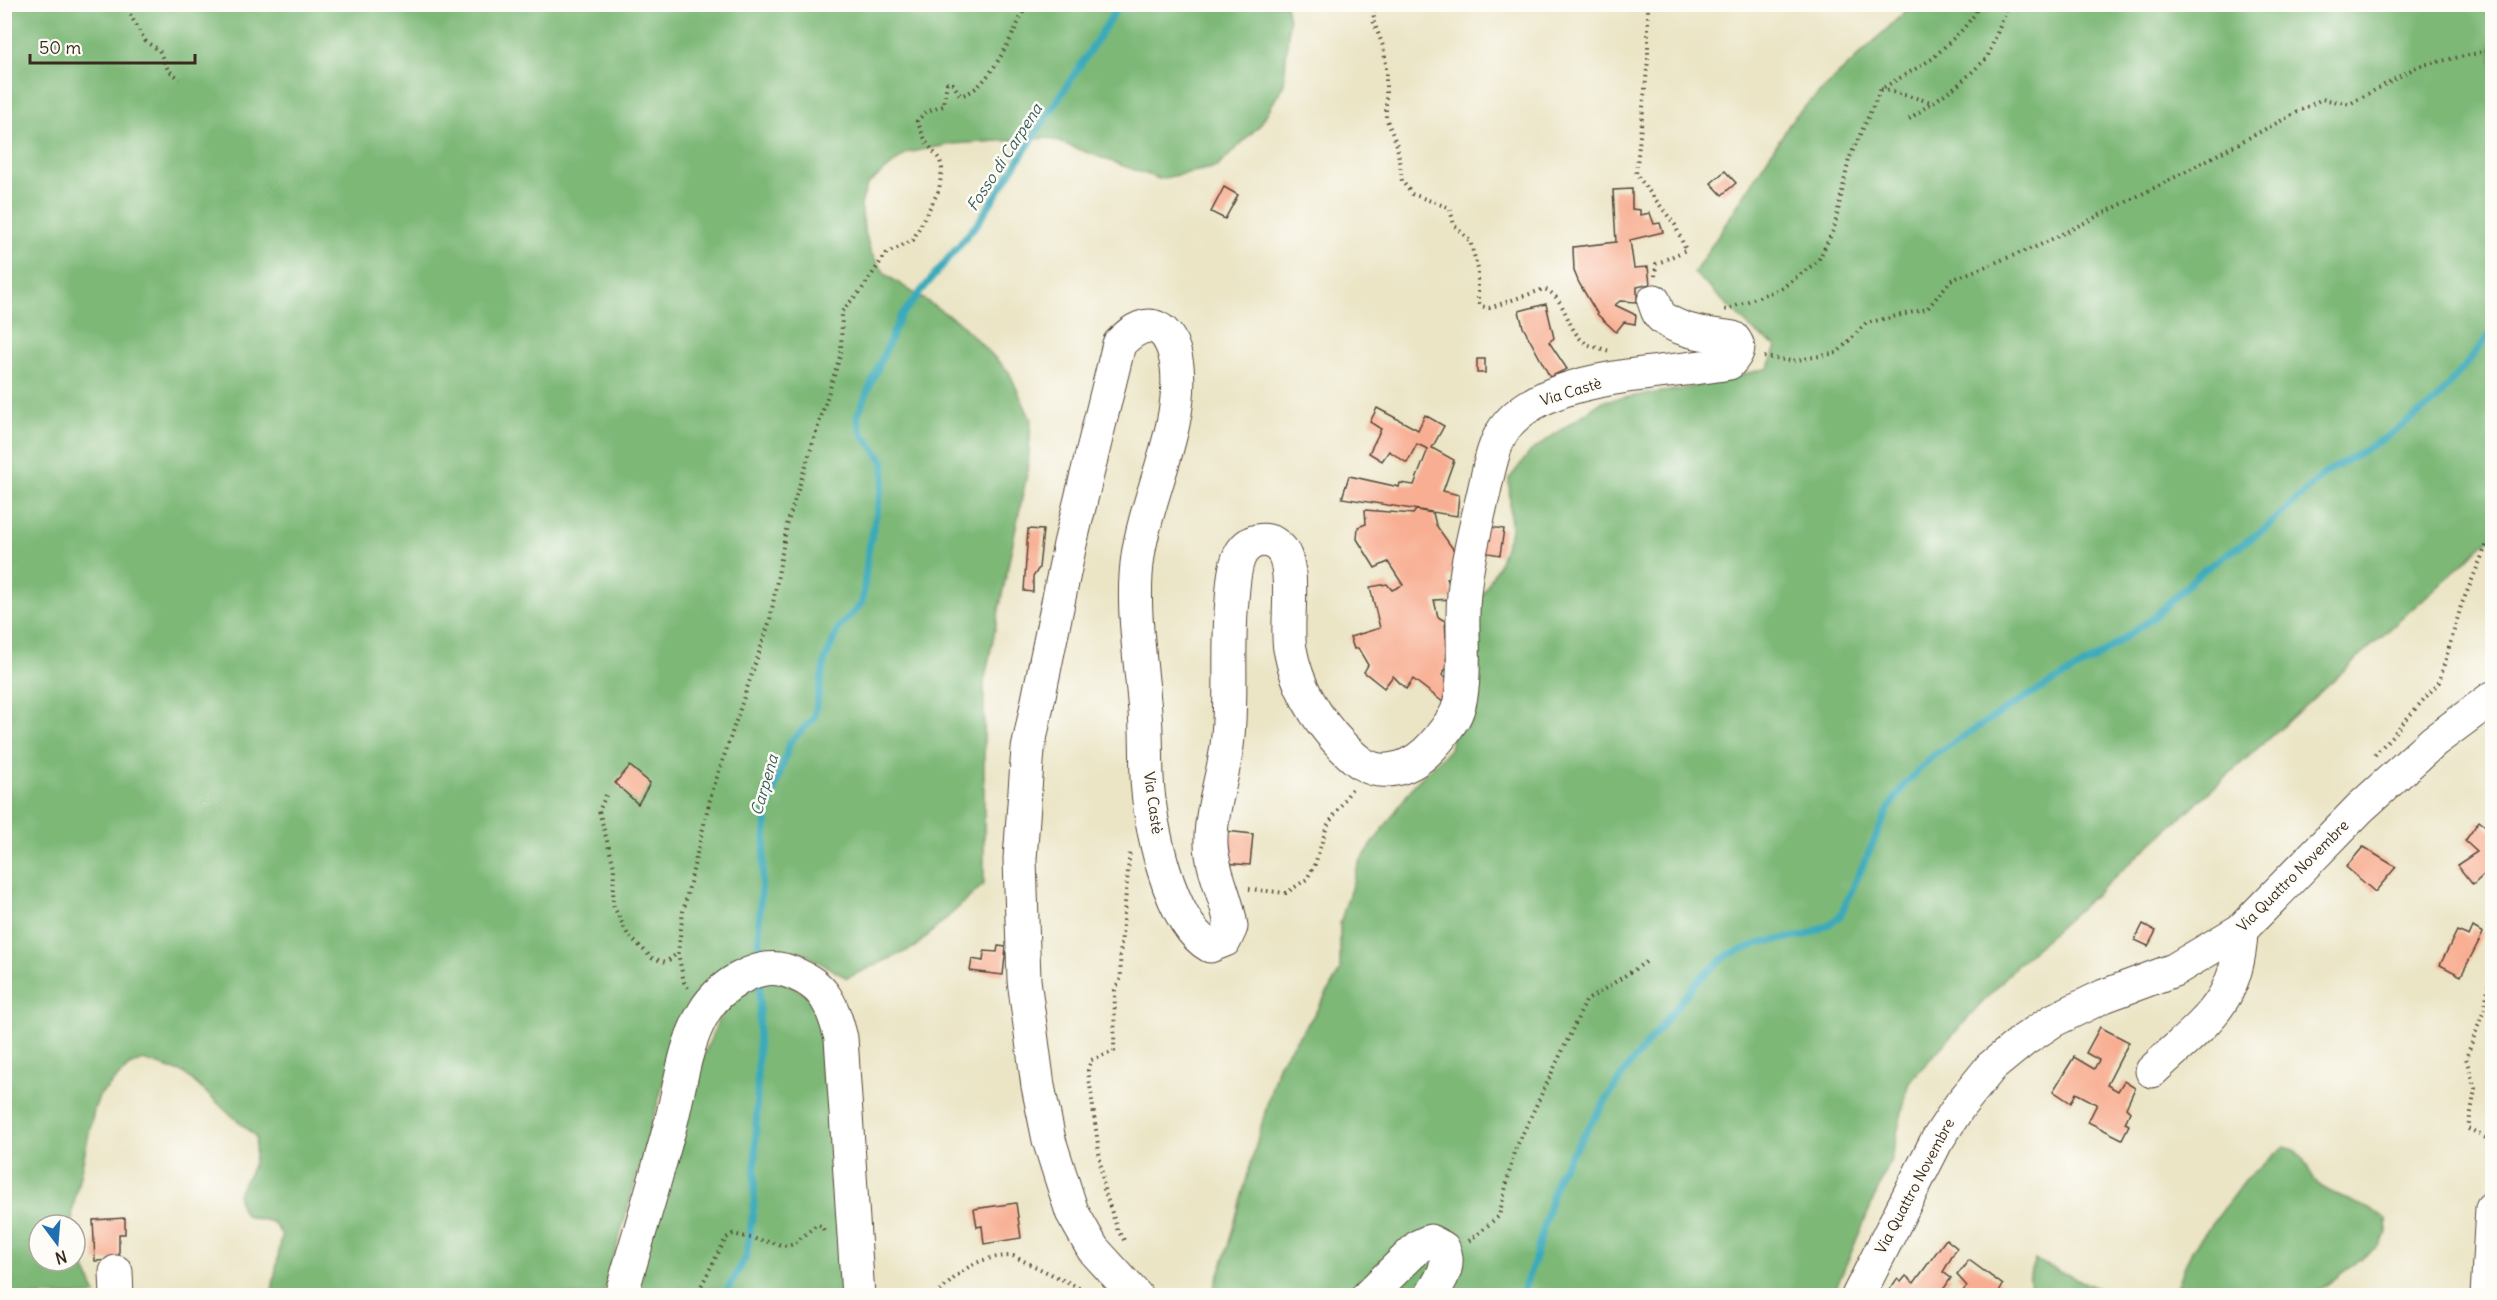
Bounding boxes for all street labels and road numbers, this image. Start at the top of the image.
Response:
street label: Via Castè [1538,373,1604,410]
street label: Via Castè [1140,770,1167,835]
street label: Via Quattro Novembre [2233,816,2353,936]
street label: Via Quattro Novembre [1871,1115,1958,1257]

